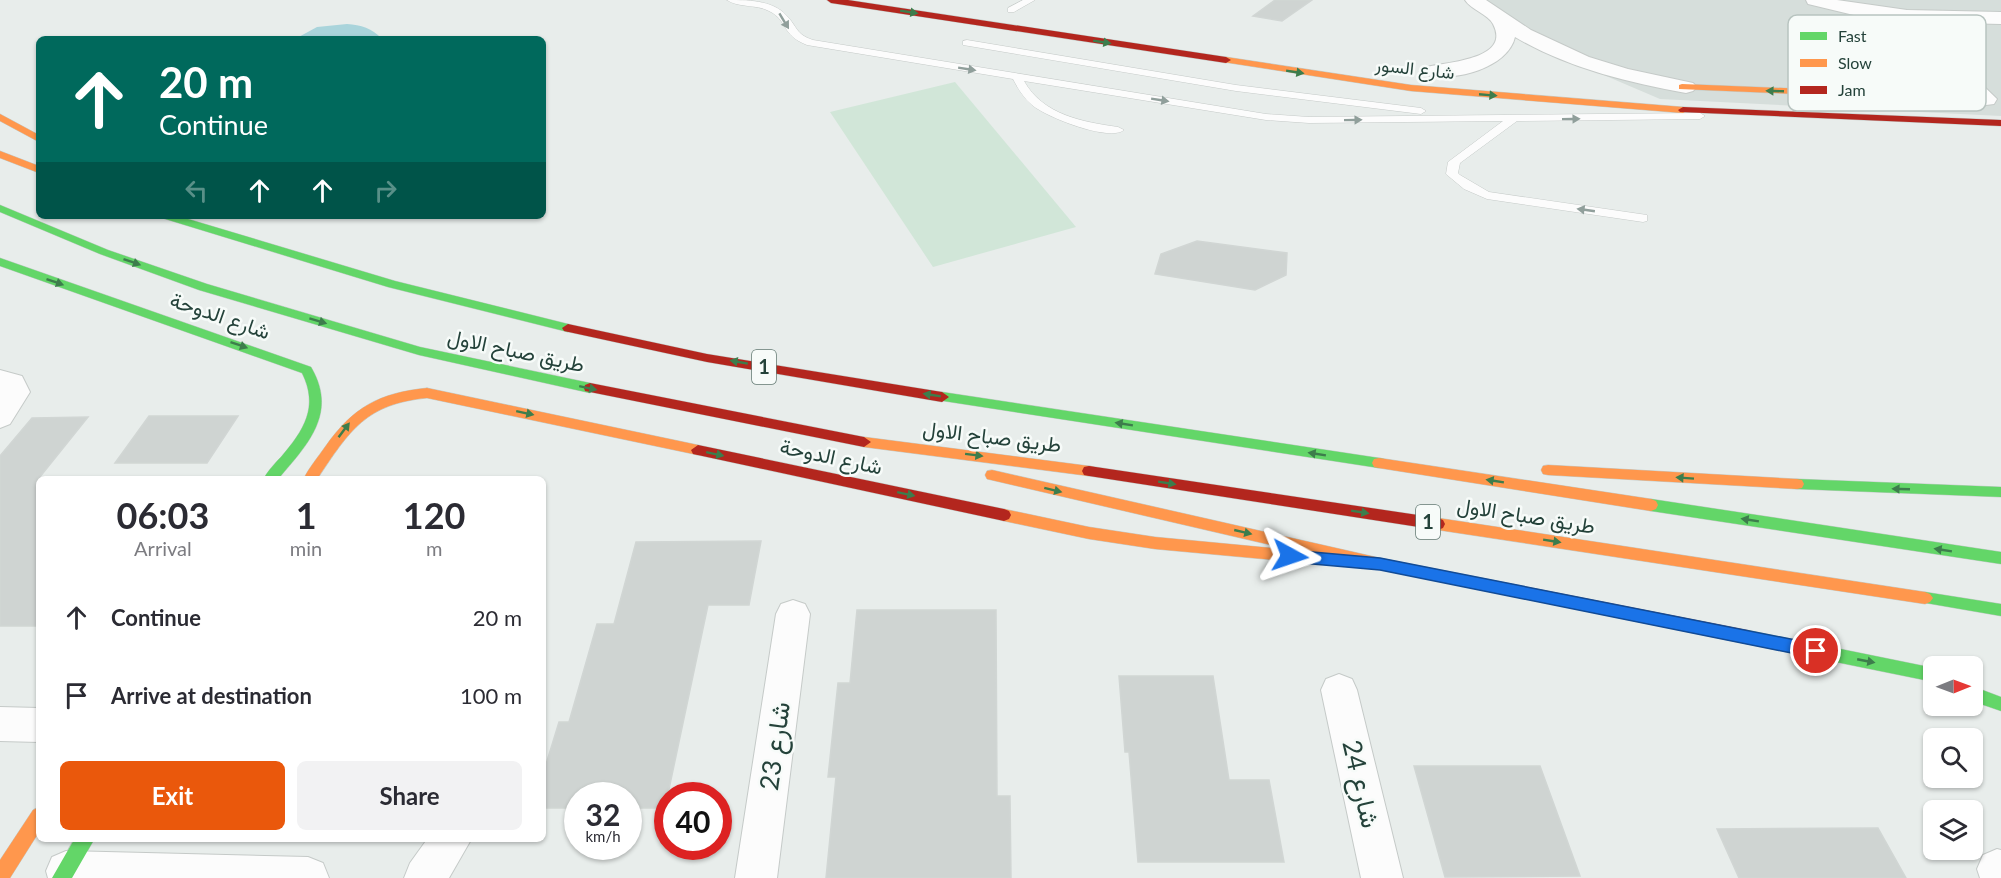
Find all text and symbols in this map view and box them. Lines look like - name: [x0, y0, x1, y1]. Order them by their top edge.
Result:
- one-way arrow: [900, 8, 919, 17]
- one-way arrow: [778, 13, 789, 29]
- legend: [1788, 15, 1986, 111]
- text: Fast: [1838, 26, 1867, 45]
- one-way arrow: [1093, 38, 1112, 47]
- street label: شارع السور: [1373, 53, 1456, 85]
- text: Slow: [1838, 53, 1872, 72]
- text: 20 m: [159, 57, 253, 107]
- icon: ahead: [60, 60, 138, 138]
- one-way arrow: [958, 65, 977, 74]
- one-way arrow: [1286, 67, 1305, 76]
- text: Jam: [1838, 80, 1866, 99]
- one-way arrow: [1765, 86, 1784, 95]
- one-way arrow: [1479, 90, 1498, 100]
- one-way arrow: [1150, 96, 1169, 105]
- text: Continue: [159, 108, 268, 141]
- one-way arrow: [1562, 114, 1581, 124]
- one-way arrow: [1344, 115, 1363, 125]
- icon: left: [180, 174, 213, 207]
- icon: ahead: [243, 174, 276, 207]
- icon: ahead: [306, 174, 339, 207]
- icon: right: [369, 174, 402, 207]
- one-way arrow: [1576, 205, 1595, 214]
- one-way arrow: [123, 257, 141, 267]
- one-way arrow: [46, 277, 64, 287]
- street label: شارع الدوحة: [166, 286, 274, 346]
- one-way arrow: [309, 317, 327, 326]
- street label: طريق صباح الاول: [445, 323, 587, 379]
- one-way arrow: [231, 341, 249, 350]
- road number: 1: [752, 350, 776, 384]
- one-way arrow: [730, 358, 749, 367]
- one-way arrow: [579, 384, 598, 393]
- one-way arrow: [922, 390, 941, 399]
- one-way arrow: [515, 409, 534, 418]
- street label: طريق صباح الاول: [921, 415, 1063, 459]
- one-way arrow: [1115, 420, 1134, 429]
- one-way arrow: [338, 423, 350, 439]
- street label: شارع الدوحة: [777, 432, 885, 482]
- one-way arrow: [1307, 449, 1326, 458]
- one-way arrow: [706, 450, 725, 459]
- one-way arrow: [964, 451, 983, 460]
- one-way arrow: [1675, 474, 1694, 483]
- one-way arrow: [1486, 477, 1505, 486]
- one-way arrow: [1158, 478, 1177, 487]
- one-way arrow: [1891, 484, 1910, 493]
- one-way arrow: [1043, 486, 1062, 496]
- one-way arrow: [897, 490, 916, 499]
- street label: طريق صباح الاول: [1455, 491, 1597, 541]
- text: 06:03: [117, 493, 209, 537]
- text: 1: [296, 493, 317, 537]
- text: 120: [403, 493, 465, 537]
- road number: 1: [1416, 505, 1440, 539]
- one-way arrow: [1350, 508, 1369, 517]
- one-way arrow: [1741, 516, 1760, 525]
- position arrow: [1258, 524, 1322, 588]
- one-way arrow: [1234, 528, 1252, 538]
- text: Arrival: [134, 536, 192, 560]
- text: min: [290, 536, 322, 560]
- text: m: [426, 536, 442, 560]
- one-way arrow: [1543, 537, 1562, 546]
- one-way arrow: [1934, 545, 1953, 554]
- icon: ahead: [60, 601, 93, 634]
- text: Continue: [111, 604, 201, 631]
- text: 20 m: [473, 604, 522, 631]
- pin: [1790, 625, 1841, 676]
- icon: arrive: [1799, 634, 1832, 667]
- north arrow: [1923, 656, 1983, 716]
- map controls: [1923, 656, 1983, 860]
- one-way arrow: [1857, 657, 1876, 666]
- icon: arrive: [60, 679, 93, 712]
- text: Arrive at destination: [111, 682, 312, 709]
- text: 100 m: [460, 682, 522, 709]
- street label: شارع 23: [752, 700, 799, 793]
- button: search: [1923, 728, 1983, 788]
- street label: شارع 24: [1333, 737, 1388, 831]
- button: Exit: [60, 761, 285, 830]
- button: Share: [297, 761, 522, 830]
- speed limit sign: 40: [654, 782, 732, 860]
- text: 32: [586, 796, 620, 832]
- button: layers: [1923, 800, 1983, 860]
- text: km/h: [585, 827, 621, 845]

